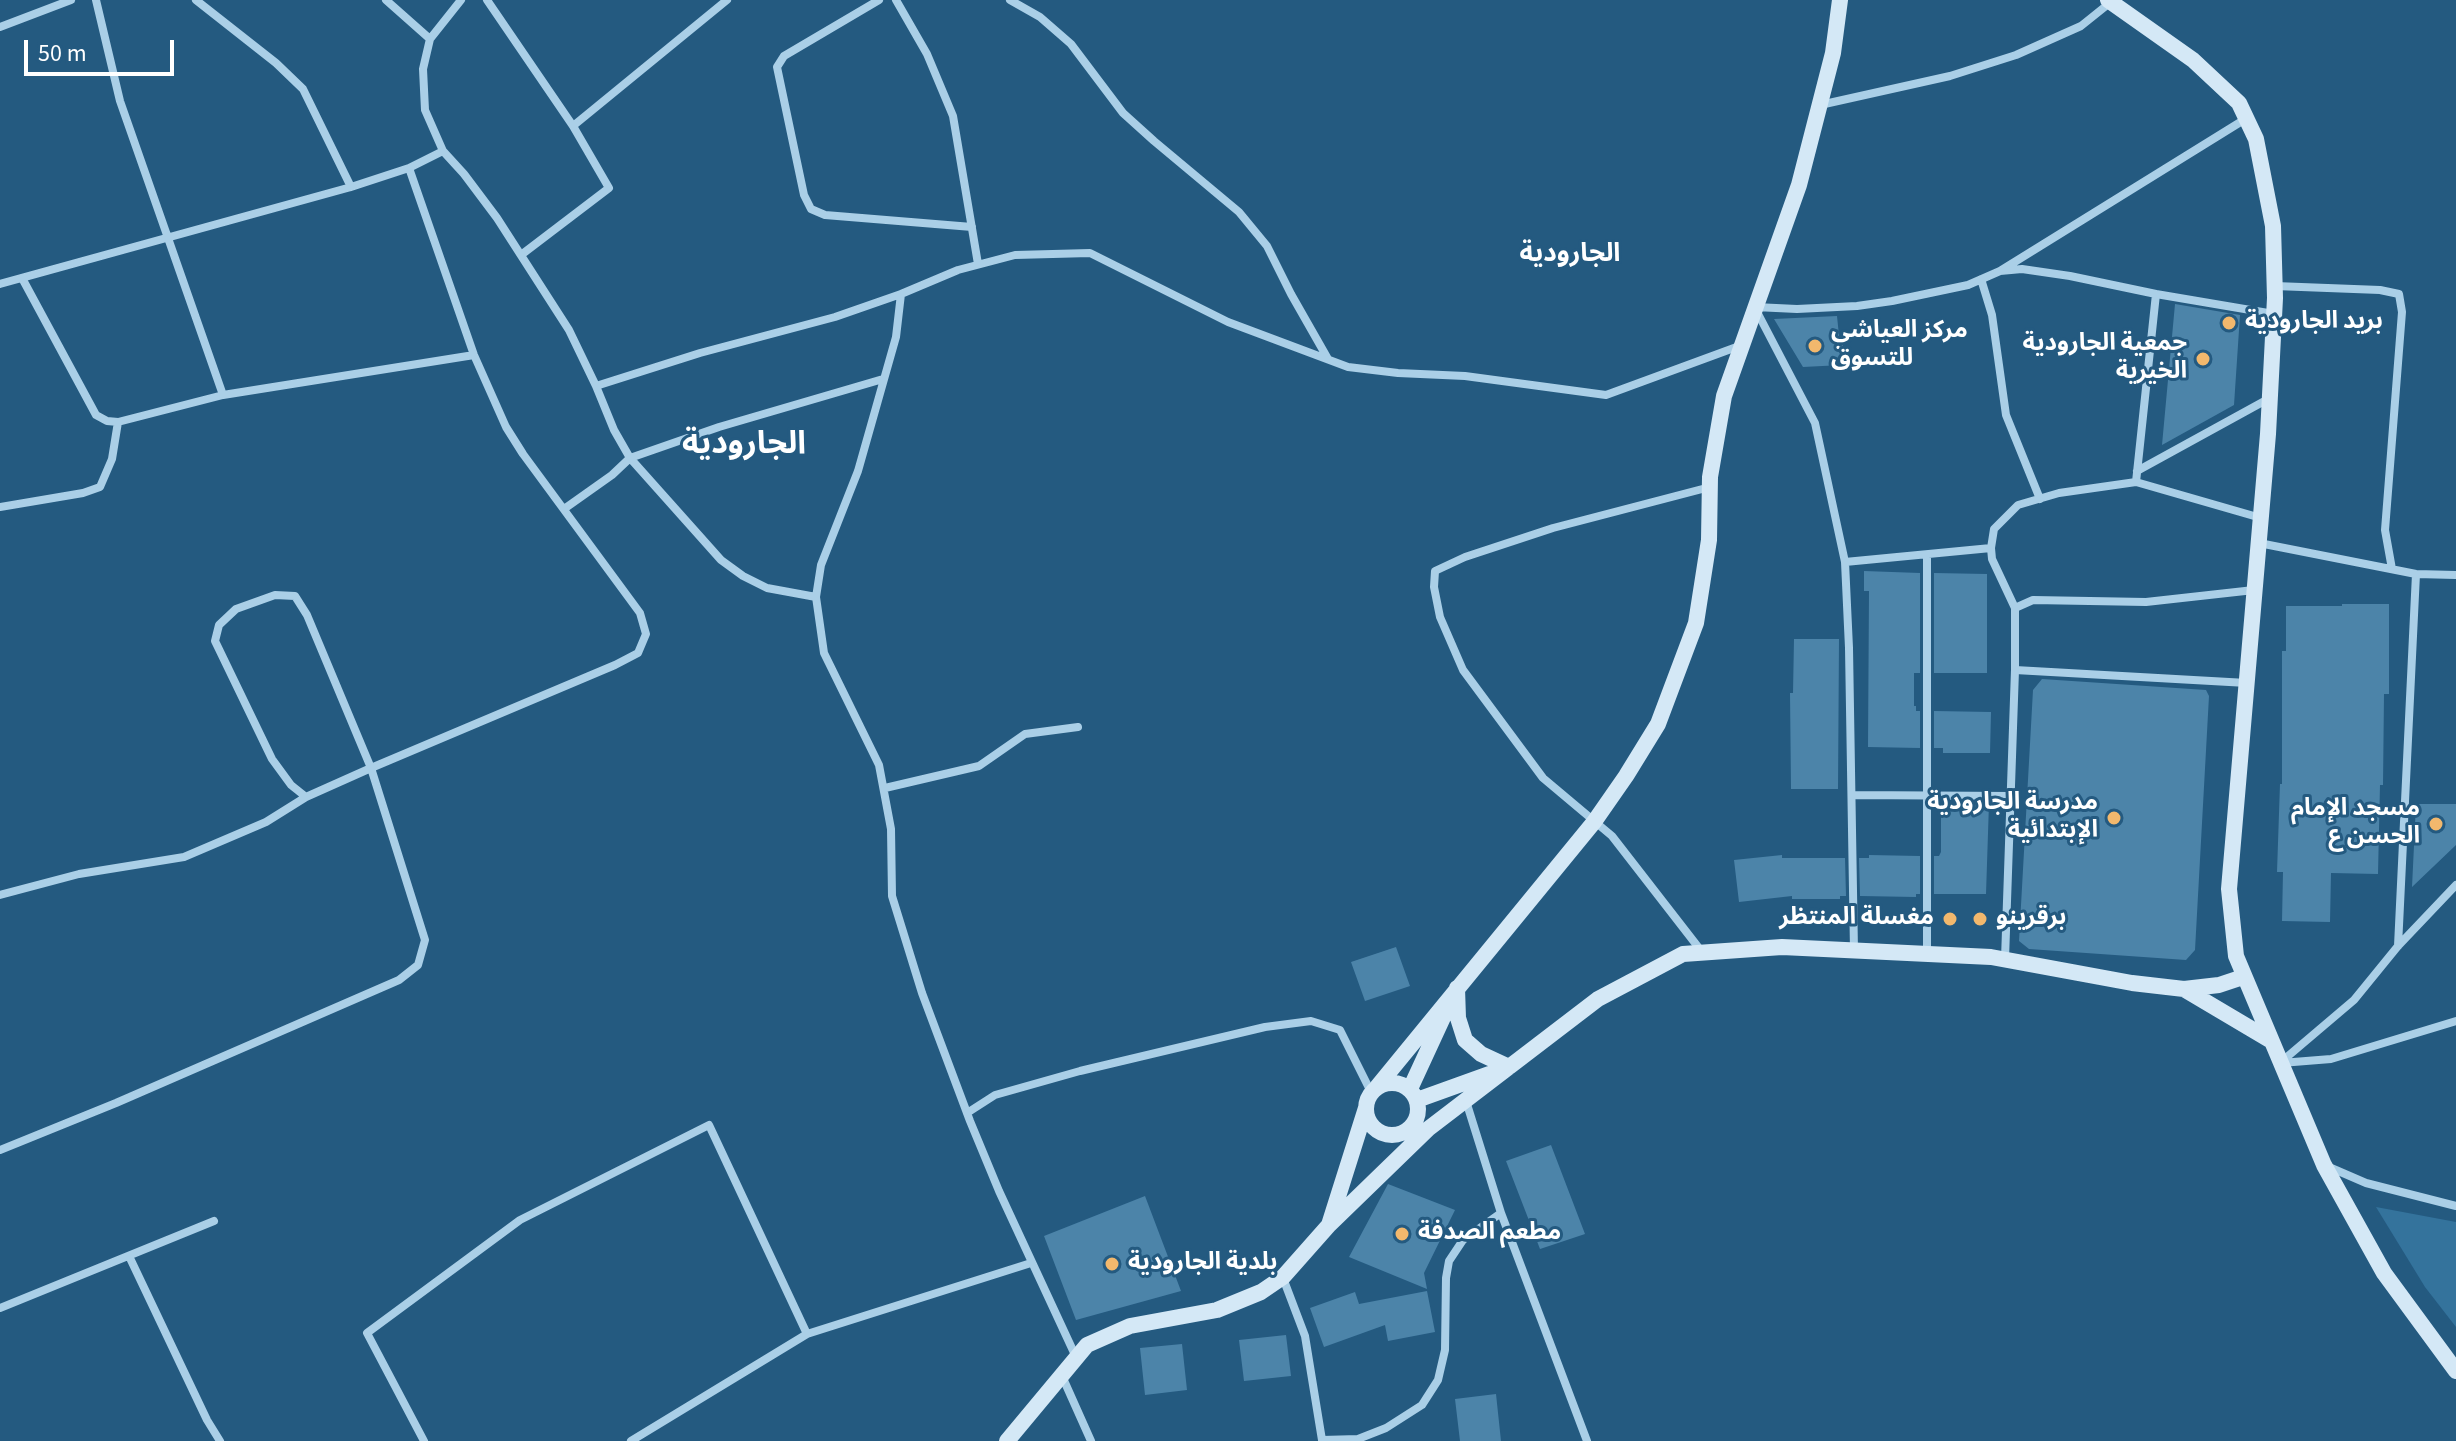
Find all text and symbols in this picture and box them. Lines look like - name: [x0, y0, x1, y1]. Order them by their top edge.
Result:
- scale bar: [28, 24, 178, 74]
- text: 50 m: [38, 36, 87, 71]
- district label: الجارودية: [1520, 239, 1620, 271]
- place label: بريد الجارودية: [2245, 309, 2383, 337]
- marker: بريد الجارودية: [2220, 314, 2238, 332]
- place label: مركز العياشي للتسوق: [1831, 318, 1968, 374]
- place label: جمعية الجارودية الخيرية: [2023, 331, 2187, 387]
- marker: مركز العياشي للتسوق: [1806, 337, 1824, 355]
- marker: جمعية الجارودية الخيرية: [2194, 350, 2212, 368]
- district label: الجارودية: [682, 427, 806, 465]
- place label: مدرسة الجارودية الإبتدائية: [1927, 790, 2098, 846]
- place label: مسجد الإمام الحسن ع: [2291, 796, 2420, 852]
- marker: مدرسة الجارودية الإبتدائية: [2105, 809, 2123, 827]
- marker: مسجد الإمام الحسن ع: [2427, 815, 2445, 833]
- place label: مغسلة المنتظر: [1779, 905, 1934, 933]
- place label: برقرينو: [1996, 905, 2066, 933]
- marker: مغسلة المنتظر: [1941, 910, 1959, 928]
- marker: برقرينو: [1971, 910, 1989, 928]
- place label: مطعم الصدفة: [1418, 1220, 1561, 1248]
- marker: مطعم الصدفة: [1393, 1225, 1411, 1243]
- place label: بلدية الجارودية: [1128, 1250, 1277, 1278]
- marker: بلدية الجارودية: [1103, 1255, 1121, 1273]

